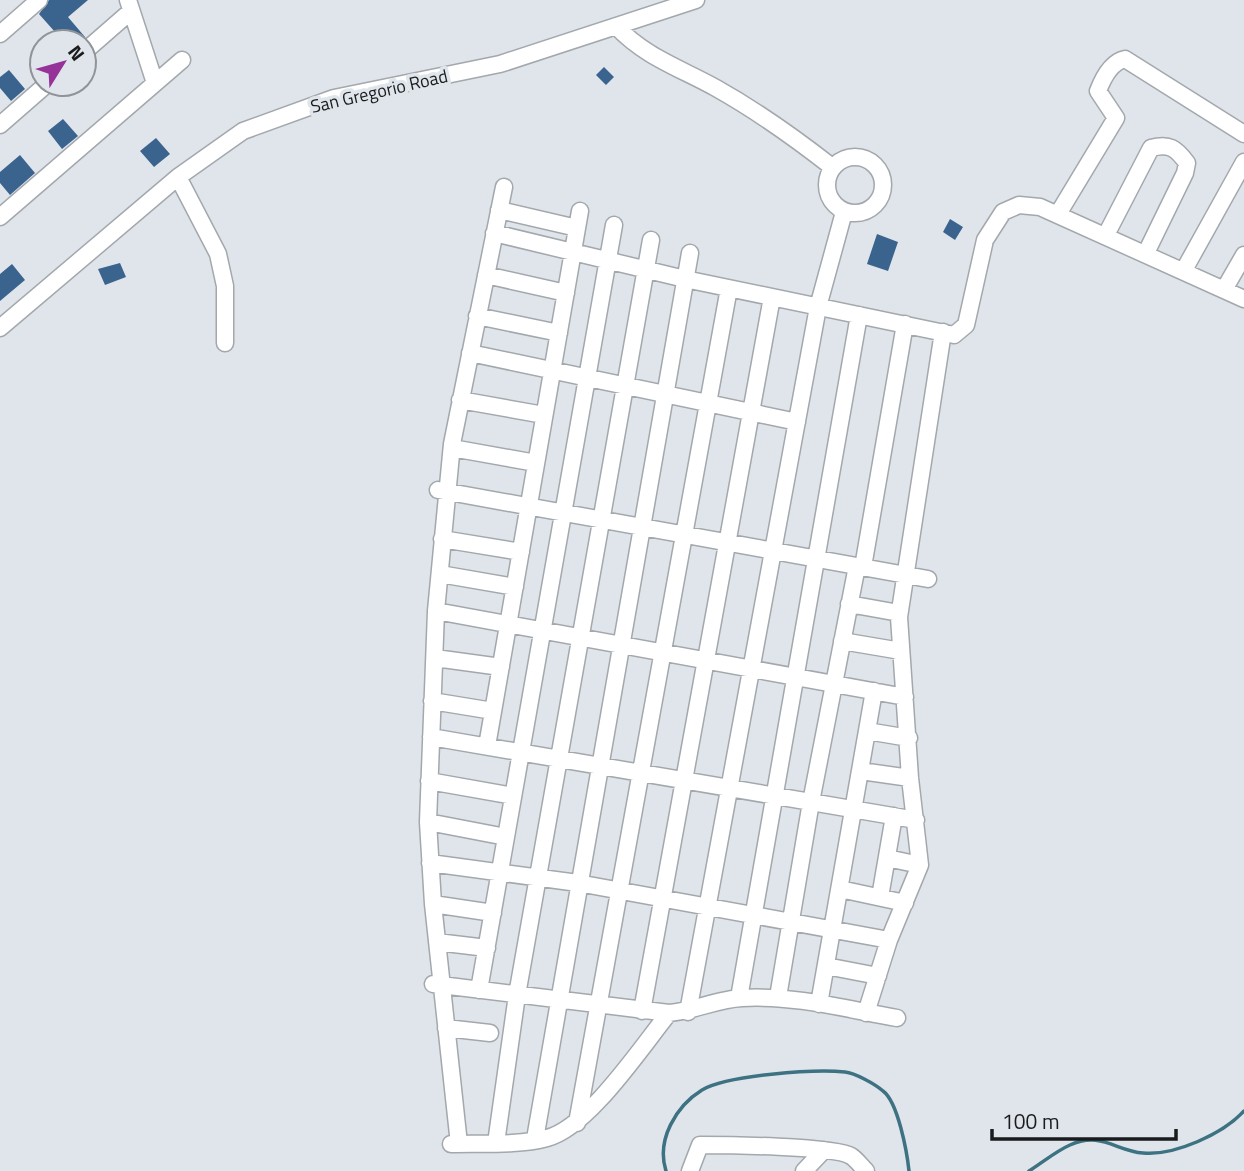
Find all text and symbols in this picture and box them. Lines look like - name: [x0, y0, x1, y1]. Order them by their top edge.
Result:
- north arrow: [28, 28, 98, 98]
- text: N: [61, 38, 93, 66]
- street label: San Gregorio Road: [308, 62, 450, 120]
- scale bar: [992, 1098, 1176, 1142]
- text: 100 m: [1002, 1105, 1059, 1137]

